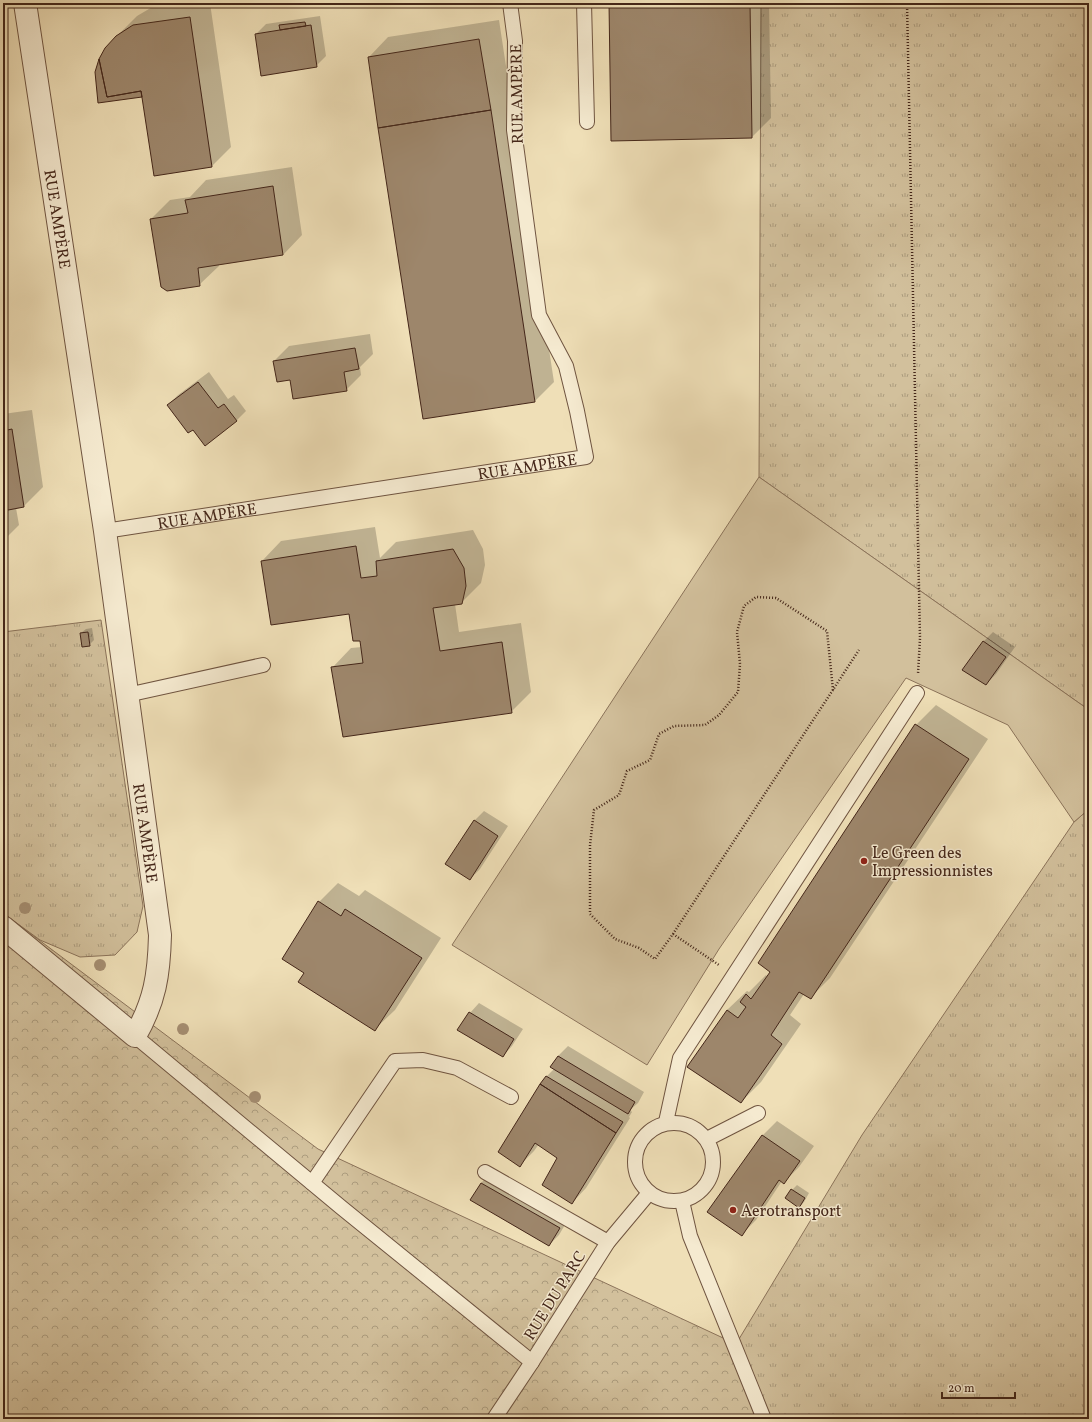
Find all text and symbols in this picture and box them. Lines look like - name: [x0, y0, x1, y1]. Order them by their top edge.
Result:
- street label: RUE AMPÈRE: [506, 44, 530, 144]
- street label: RUE AMPÈRE: [37, 168, 75, 271]
- street label: RUE AMPÈRE: [476, 450, 579, 487]
- street label: RUE AMPÈRE: [156, 499, 258, 536]
- street label: RUE AMPÈRE: [126, 782, 162, 884]
- place label: Le Green des Impressionnistes: [872, 843, 993, 883]
- marker: Le Green des Impressionnistes: [859, 856, 869, 866]
- place label: Aerotransport: [741, 1201, 842, 1223]
- marker: Aerotransport: [728, 1205, 738, 1215]
- street label: RUE DU PARC: [519, 1247, 592, 1345]
- scale bar: [942, 1374, 1015, 1400]
- text: 20 m: [948, 1381, 975, 1397]

